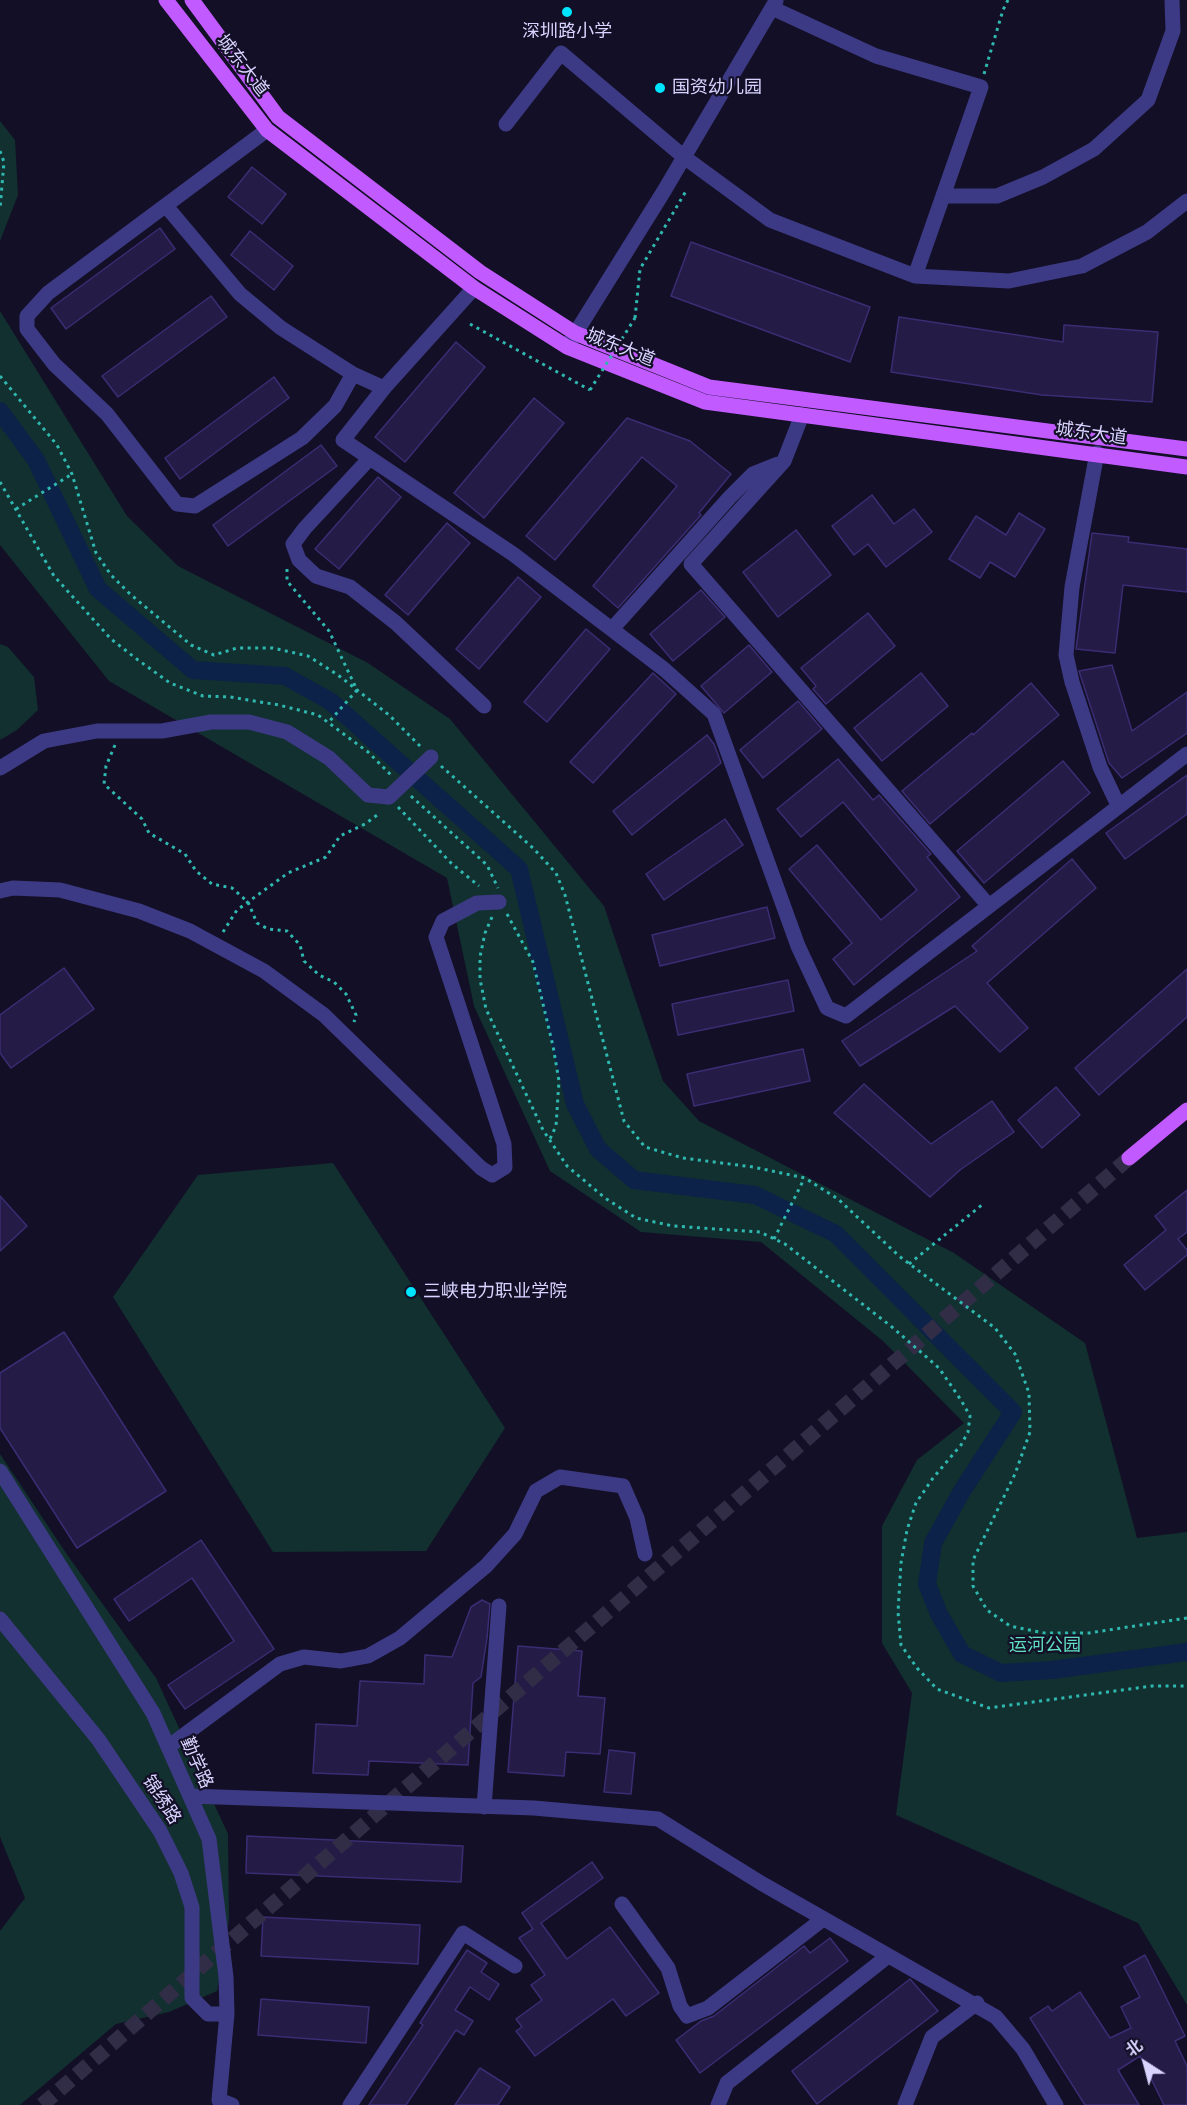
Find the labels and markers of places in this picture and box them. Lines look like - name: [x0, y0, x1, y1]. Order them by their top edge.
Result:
- marker: 深圳路小学: [560, 5, 574, 19]
- place label: 深圳路小学: [522, 21, 612, 43]
- place label: 国资幼儿园: [672, 77, 762, 99]
- marker: 国资幼儿园: [653, 81, 667, 95]
- place label: 三峡电力职业学院: [423, 1281, 567, 1303]
- marker: 三峡电力职业学院: [404, 1285, 418, 1299]

